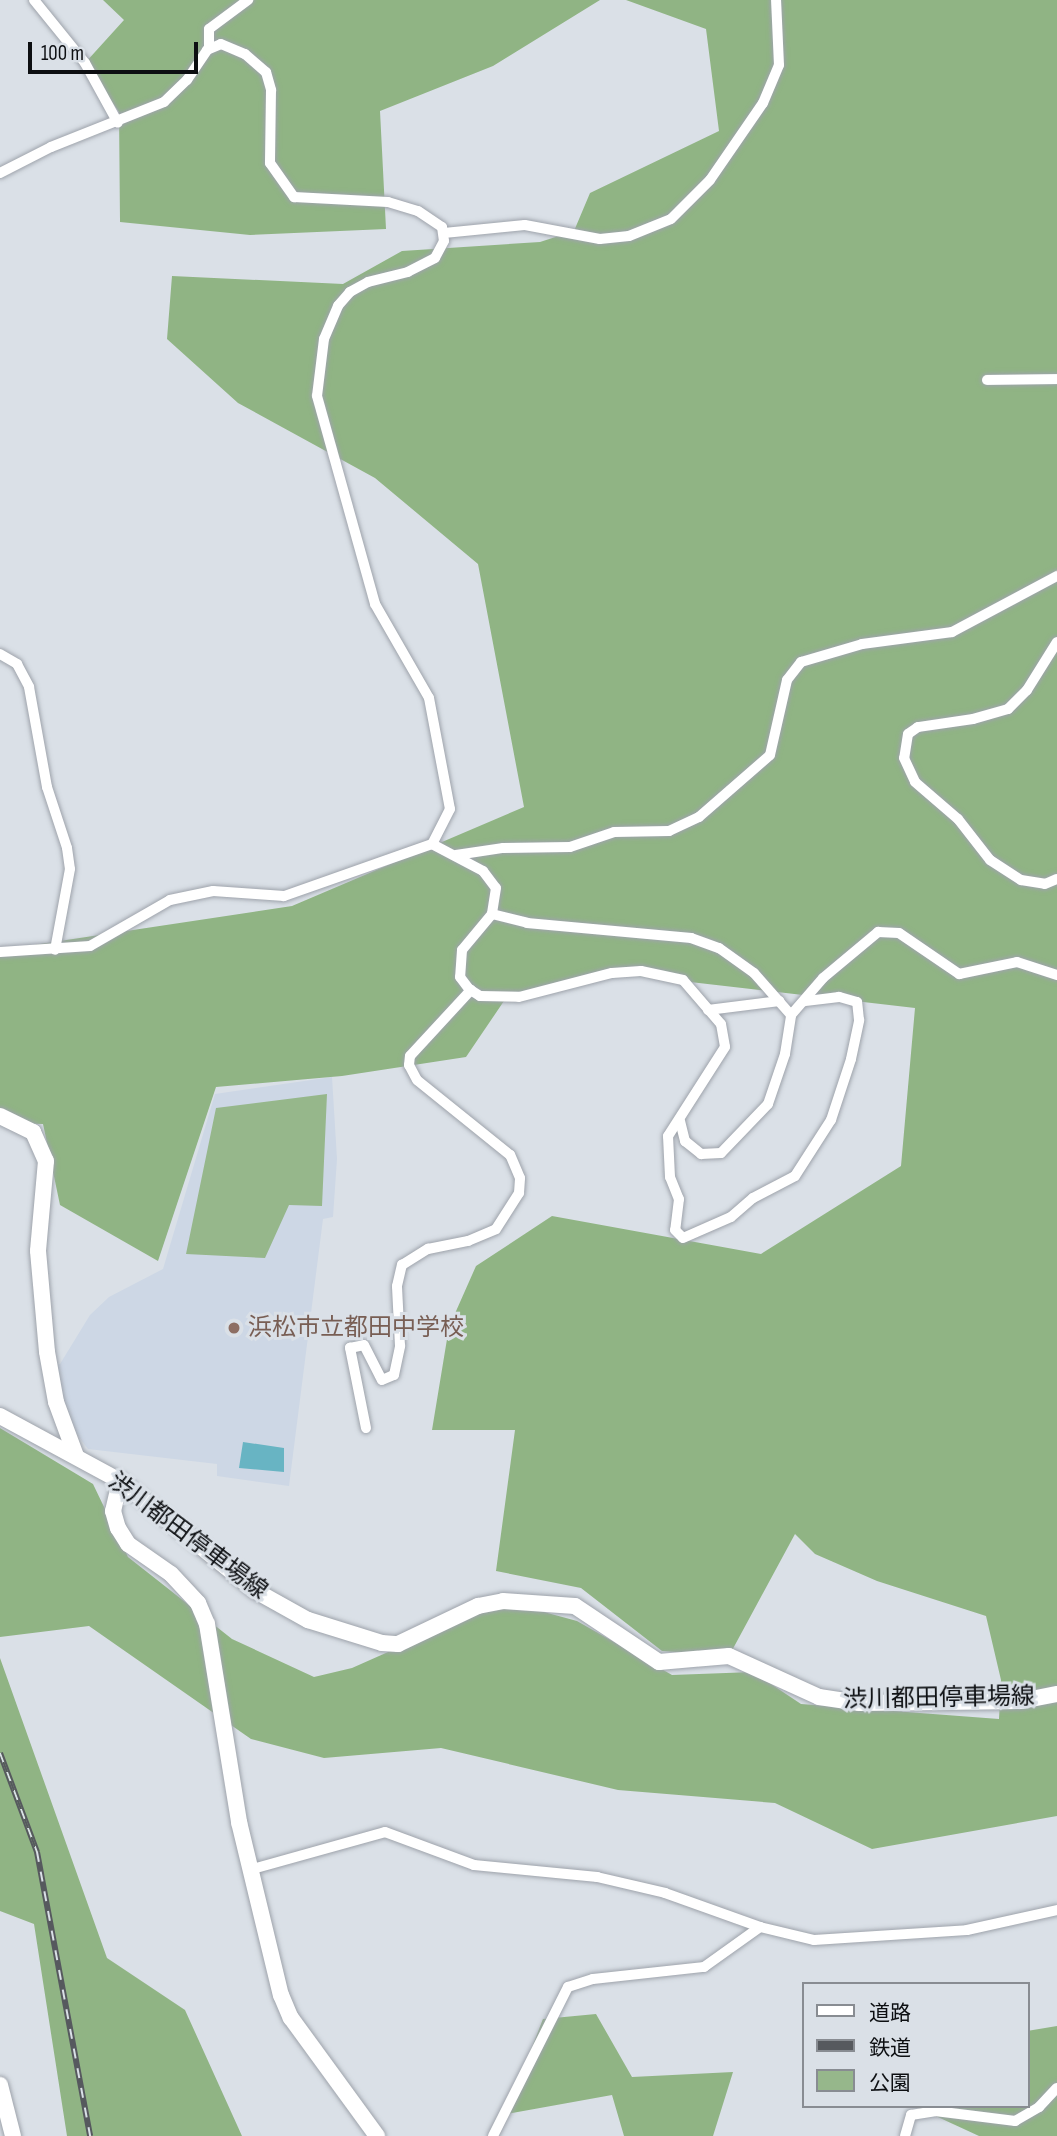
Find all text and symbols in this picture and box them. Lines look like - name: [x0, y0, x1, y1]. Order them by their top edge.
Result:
- scale bar: [32, 28, 201, 72]
- text: 100 m: [41, 41, 84, 66]
- place label: 浜松市立都田中学校: [248, 1314, 464, 1342]
- marker: 浜松市立都田中学校: [226, 1320, 242, 1336]
- street label: 渋川都田停車場線: [103, 1467, 273, 1605]
- street label: 渋川都田停車場線: [843, 1682, 1035, 1714]
- legend: [802, 1982, 1029, 2108]
- text: 道路: [869, 2001, 911, 2026]
- text: 鉄道: [869, 2036, 911, 2061]
- text: 公園: [869, 2071, 911, 2096]

